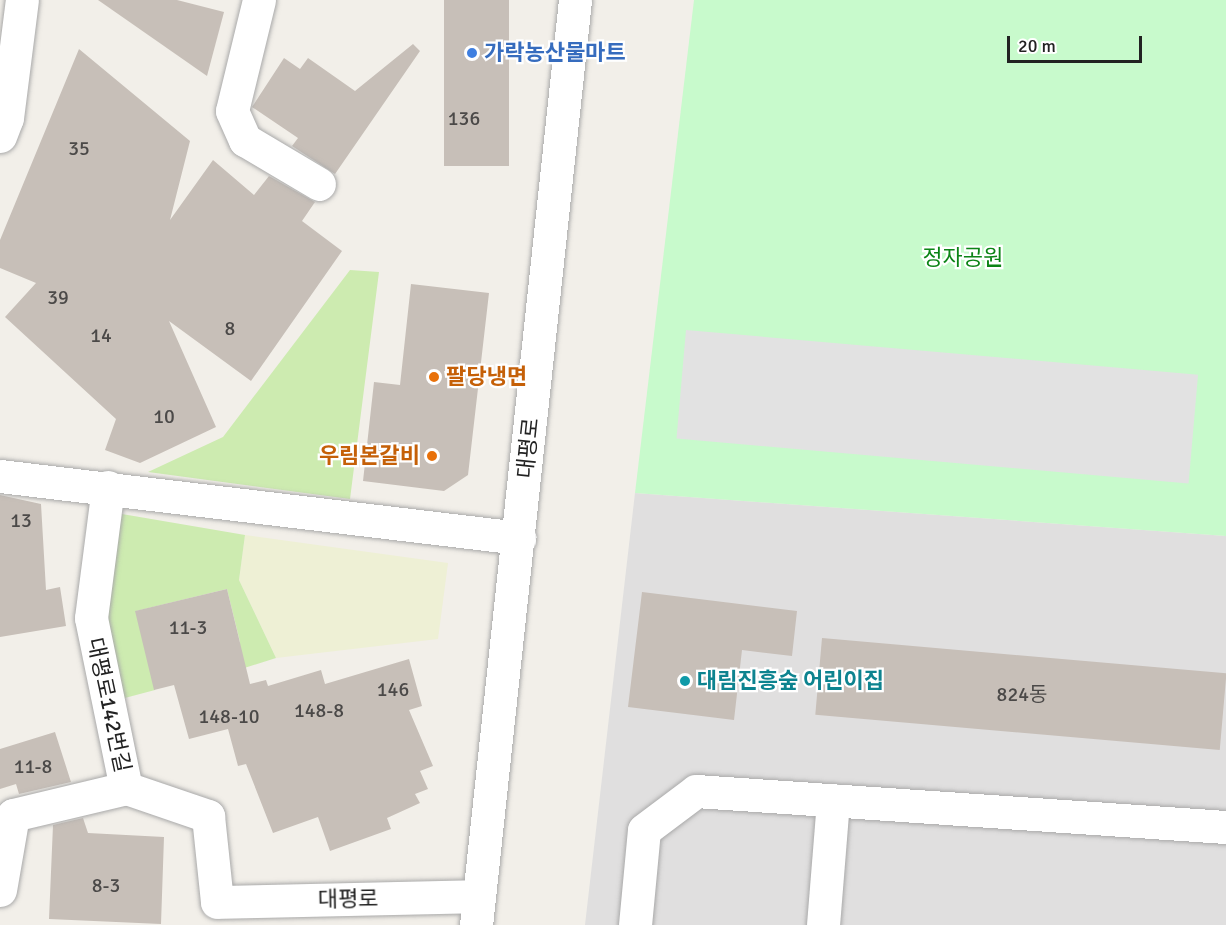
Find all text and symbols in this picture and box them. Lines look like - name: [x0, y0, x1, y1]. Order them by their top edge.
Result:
- scale bar: [1010, 24, 1145, 62]
- text: 20 m: [1018, 35, 1056, 57]
- place label: 가락농산물마트: [484, 40, 626, 66]
- marker: 가락농산물마트: [465, 46, 479, 60]
- house number: 136: [448, 106, 480, 130]
- house number: 35: [68, 136, 90, 160]
- park label: 정자공원: [923, 245, 1003, 271]
- house number: 39: [47, 285, 69, 309]
- house number: 8: [225, 316, 235, 340]
- house number: 14: [90, 323, 112, 347]
- place label: 팔당냉면: [446, 364, 527, 390]
- marker: 팔당냉면: [427, 370, 441, 384]
- house number: 10: [153, 404, 175, 428]
- street label: 대평로: [512, 416, 544, 480]
- place label: 우림본갈비: [319, 443, 420, 469]
- marker: 우림본갈비: [425, 449, 439, 463]
- house number: 13: [10, 508, 32, 532]
- house number: 11-3: [169, 615, 207, 639]
- street label: 대평로142번길: [82, 635, 136, 775]
- place label: 대림진흥숲 어린이집: [697, 668, 884, 694]
- marker: 대림진흥숲 어린이집: [678, 674, 692, 688]
- house number: 146: [377, 677, 409, 701]
- house number: 824동: [997, 682, 1047, 706]
- house number: 148-8: [294, 698, 344, 722]
- house number: 148-10: [199, 704, 259, 728]
- house number: 11-8: [14, 754, 52, 778]
- house number: 8-3: [92, 873, 120, 897]
- street label: 대평로: [317, 885, 379, 913]

